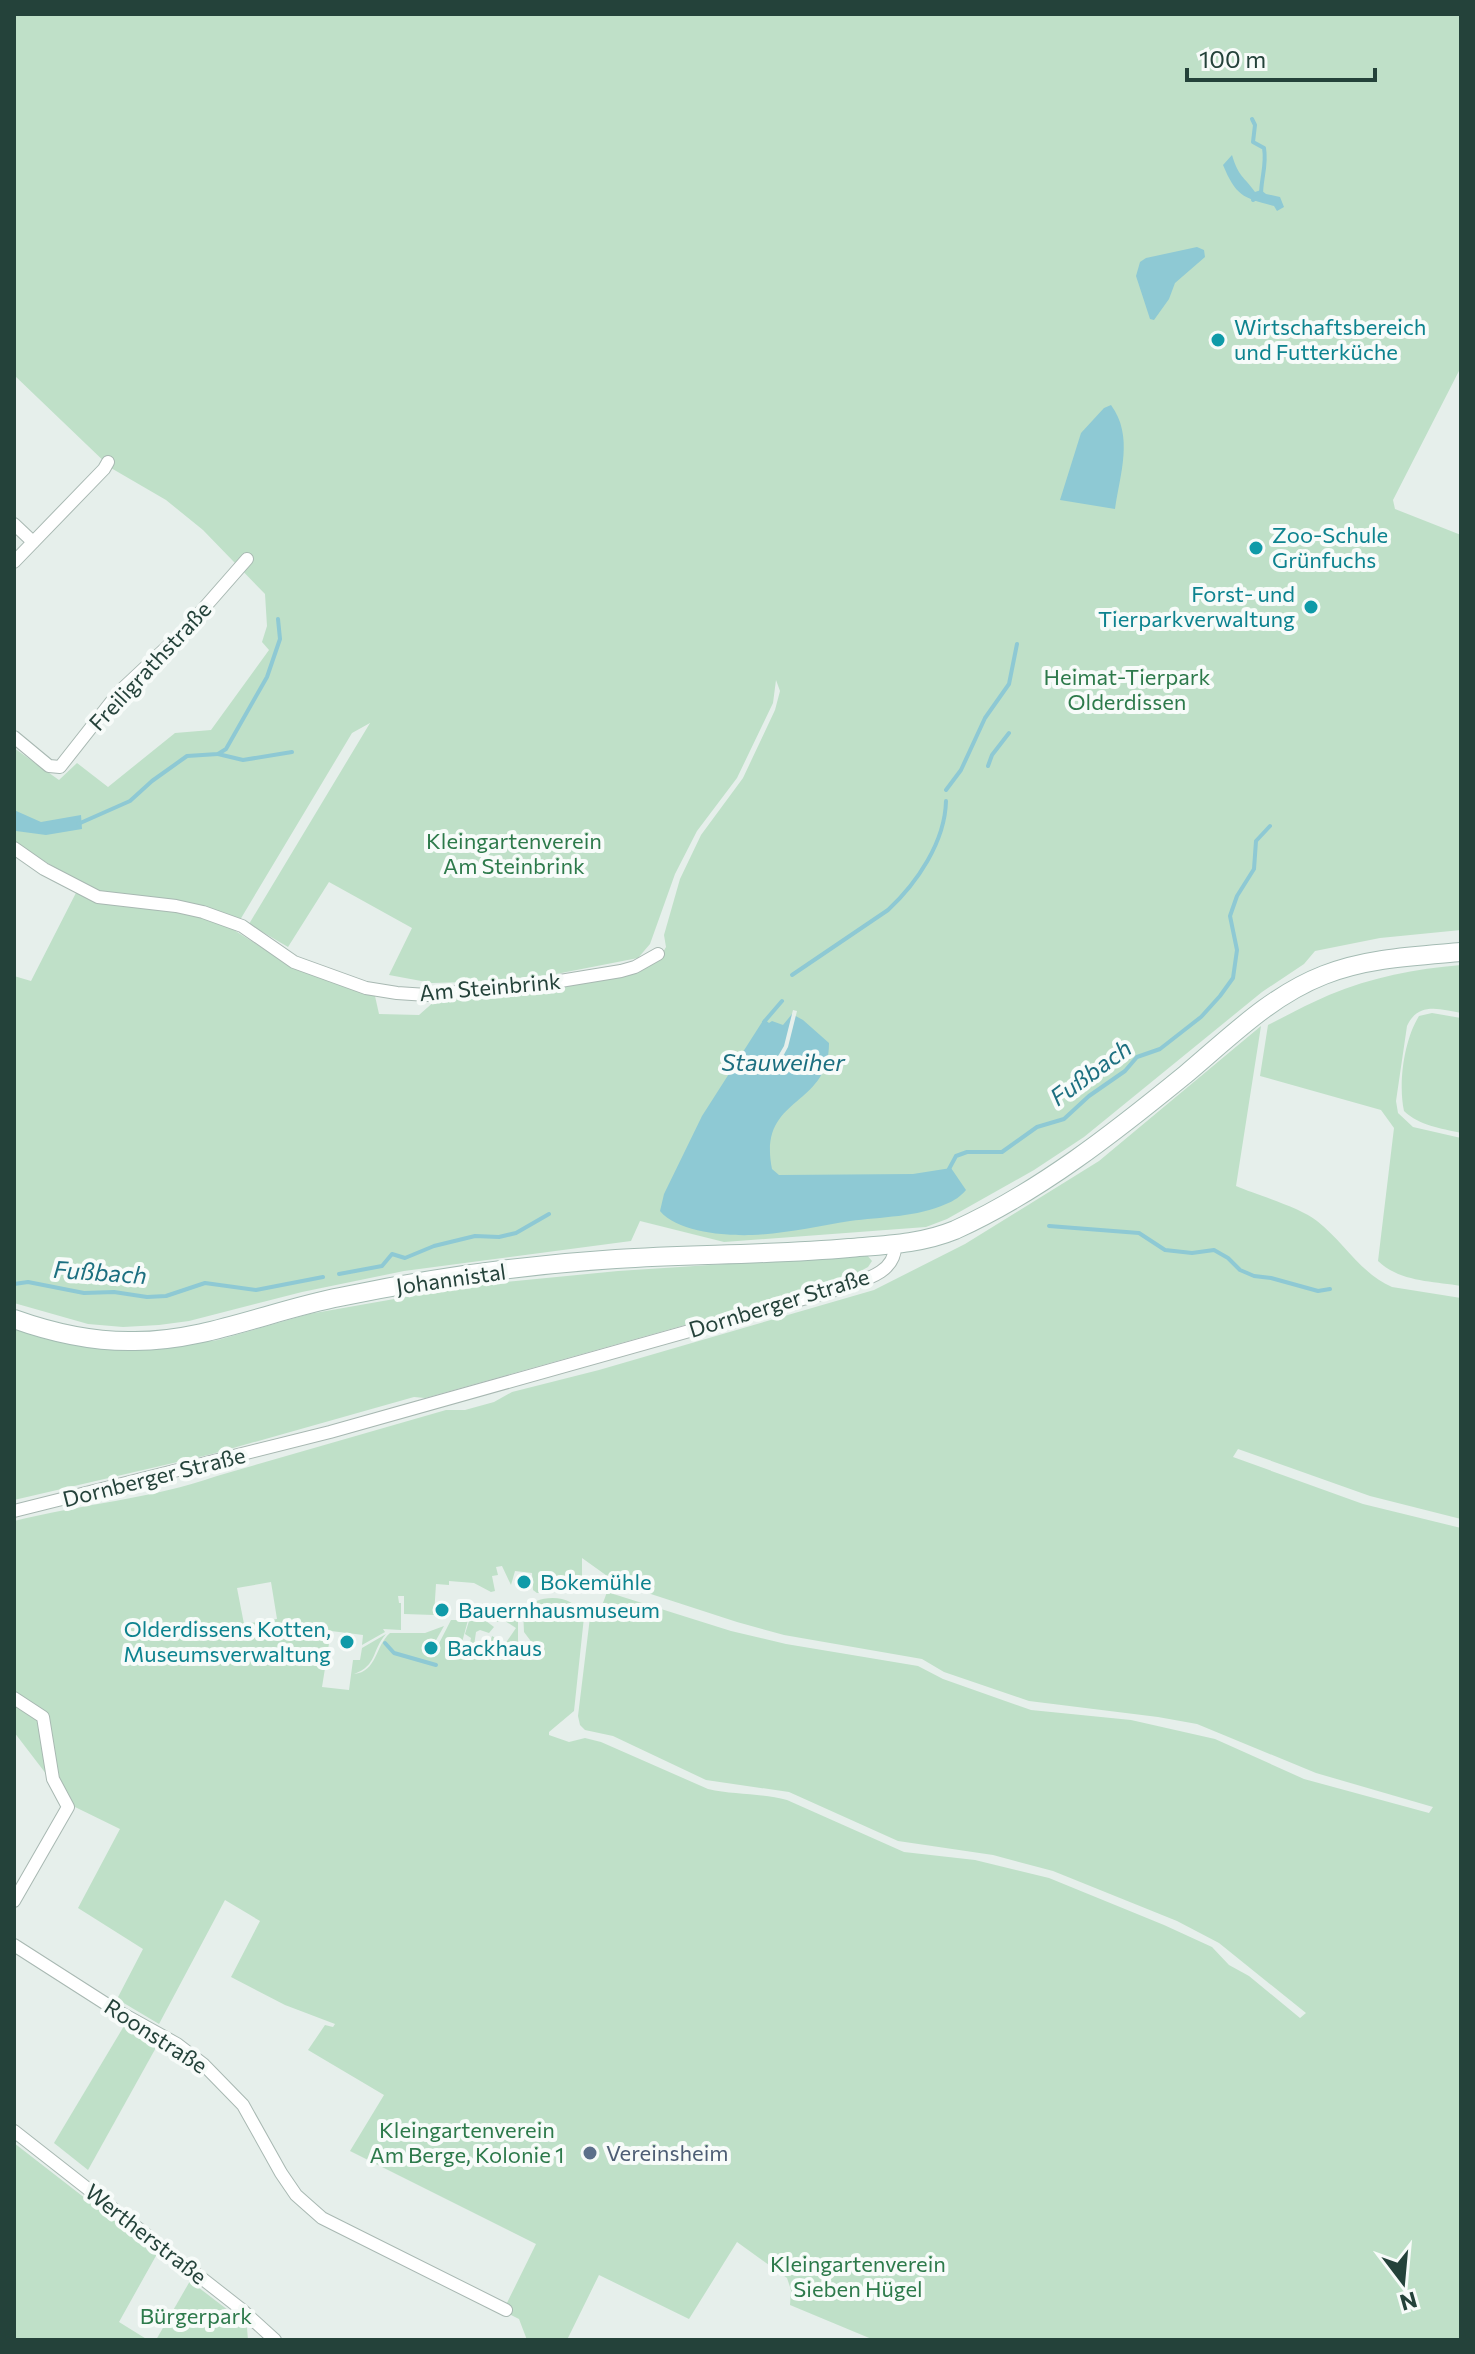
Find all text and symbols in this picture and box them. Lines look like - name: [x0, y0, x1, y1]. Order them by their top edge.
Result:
- scale bar: [1187, 32, 1375, 82]
- text: 100 m: [1199, 44, 1266, 73]
- place label: Wirtschaftsbereich und Futterküche: [1234, 313, 1426, 365]
- marker: Wirtschaftsbereich und Futterküche: [1209, 331, 1227, 349]
- place label: Zoo-Schule Grünfuchs: [1272, 521, 1388, 573]
- marker: Zoo-Schule Grünfuchs: [1247, 539, 1265, 557]
- place label: Forst- und Tierparkverwaltung: [1098, 580, 1295, 632]
- street label: Freiligrathstraße: [83, 595, 216, 736]
- marker: Forst- und Tierparkverwaltung: [1302, 598, 1320, 616]
- park label: Heimat-Tierpark Olderdissen: [1044, 663, 1211, 715]
- park label: Kleingartenverein Am Steinbrink: [426, 827, 602, 879]
- street label: Am Steinbrink: [418, 967, 562, 1006]
- water label: Fußbach: [1044, 1033, 1137, 1111]
- water label: Stauweiher: [721, 1047, 846, 1076]
- water label: Fußbach: [52, 1254, 148, 1289]
- street label: Johannistal: [394, 1257, 508, 1300]
- street label: Dornberger Straße: [685, 1262, 872, 1343]
- street label: Dornberger Straße: [60, 1441, 248, 1512]
- place label: Bokemühle: [540, 1568, 652, 1595]
- marker: Bokemühle: [515, 1573, 533, 1591]
- place label: Bauernhausmuseum: [458, 1596, 660, 1623]
- marker: Bauernhausmuseum: [433, 1601, 451, 1619]
- place label: Olderdissens Kotten, Museumsverwaltung: [123, 1615, 331, 1667]
- marker: Olderdissens Kotten, Museumsverwaltung: [338, 1633, 356, 1651]
- place label: Backhaus: [447, 1634, 542, 1661]
- marker: Backhaus: [422, 1639, 440, 1657]
- street label: Roonstraße: [100, 1992, 213, 2079]
- park label: Kleingartenverein Am Berge, Kolonie 1: [370, 2116, 564, 2168]
- place label: Vereinsheim: [606, 2139, 729, 2166]
- marker: Vereinsheim: [581, 2144, 599, 2162]
- street label: Wertherstraße: [80, 2178, 213, 2289]
- north arrow: [1363, 2242, 1443, 2322]
- park label: Kleingartenverein Sieben Hügel: [770, 2250, 946, 2302]
- text: N: [1397, 2286, 1420, 2317]
- park label: Bürgerpark: [140, 2302, 252, 2329]

